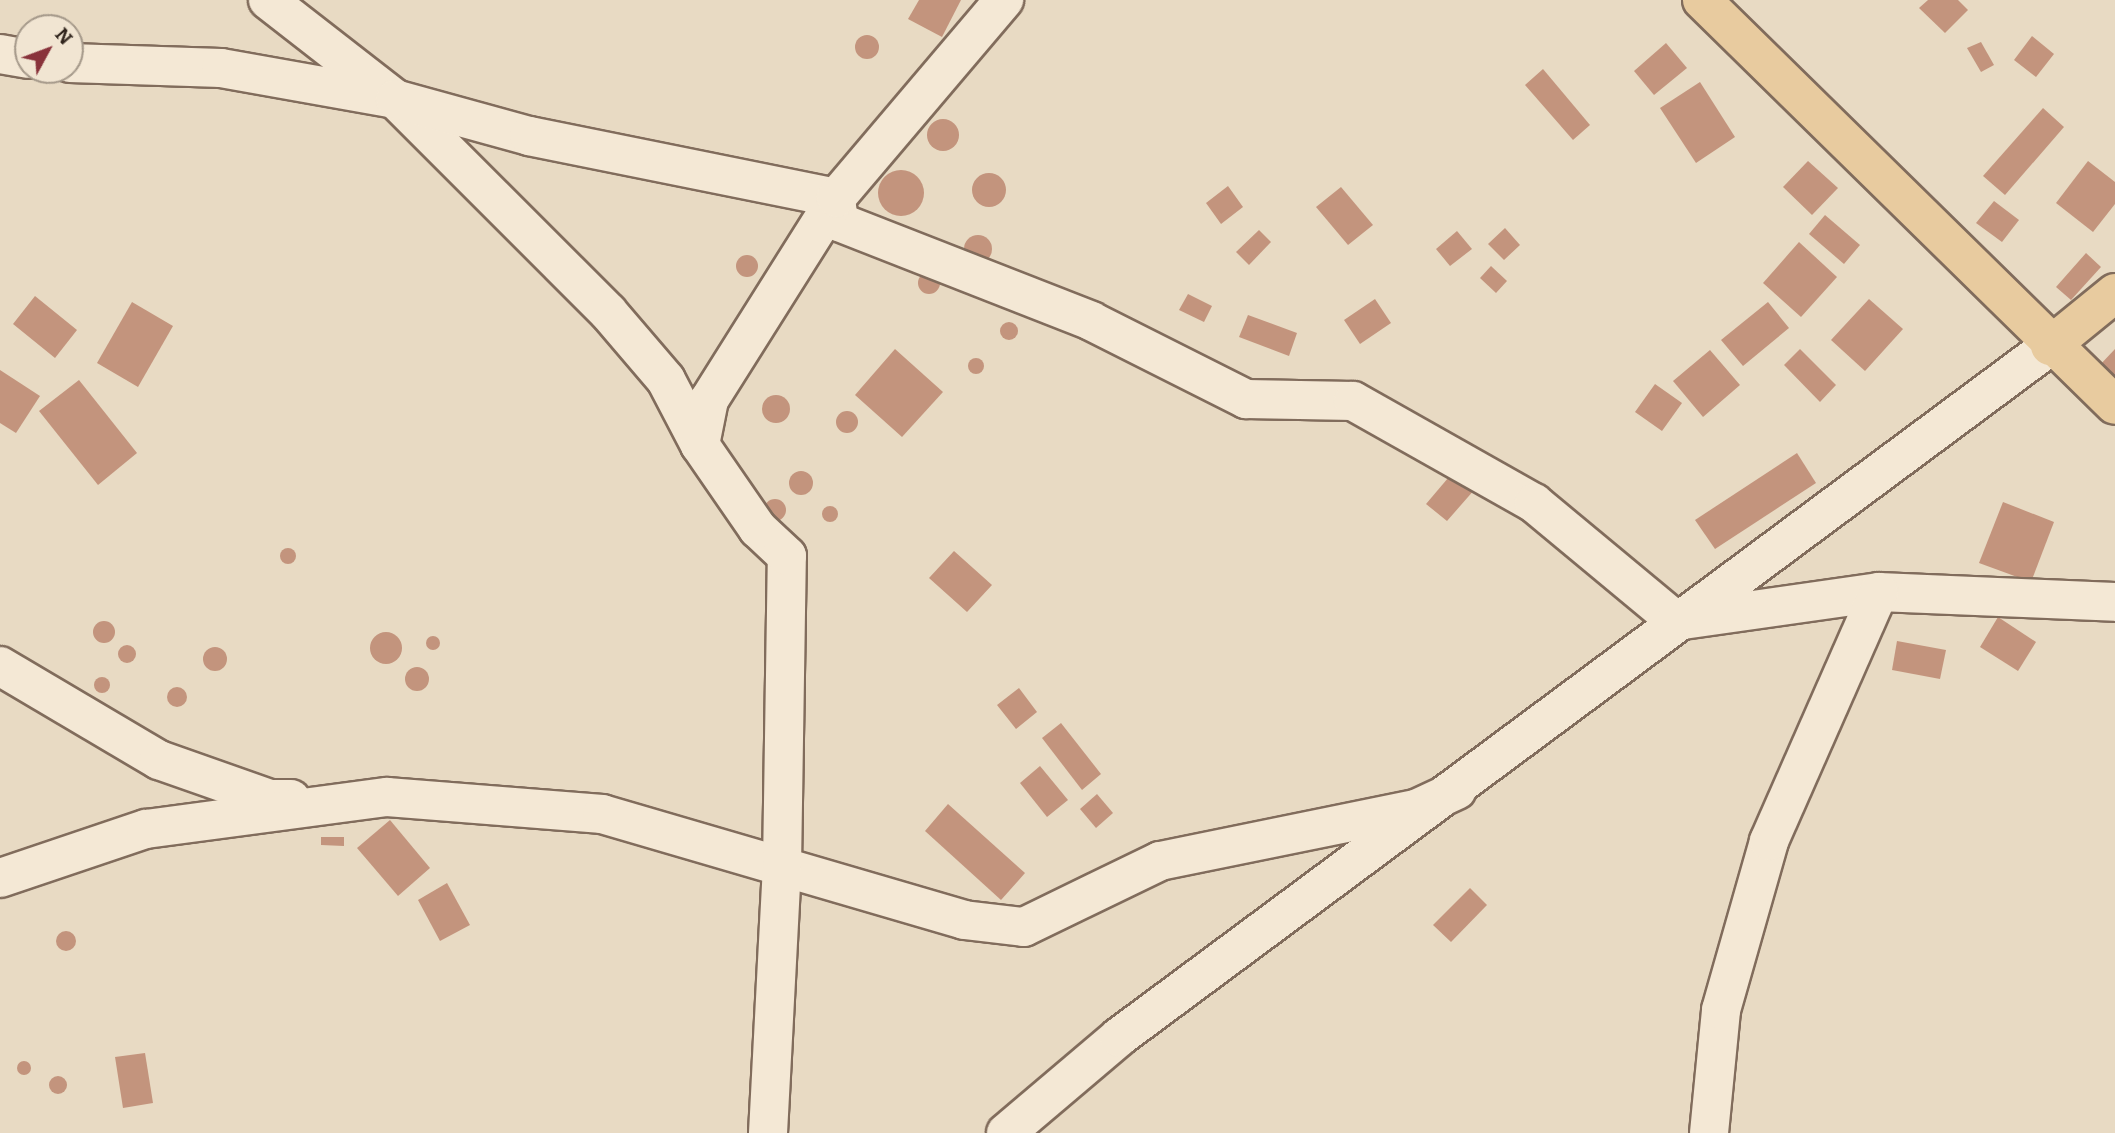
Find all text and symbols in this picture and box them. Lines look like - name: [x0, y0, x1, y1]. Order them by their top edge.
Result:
- north arrow: [14, 14, 84, 84]
- text: N: [50, 23, 77, 49]

